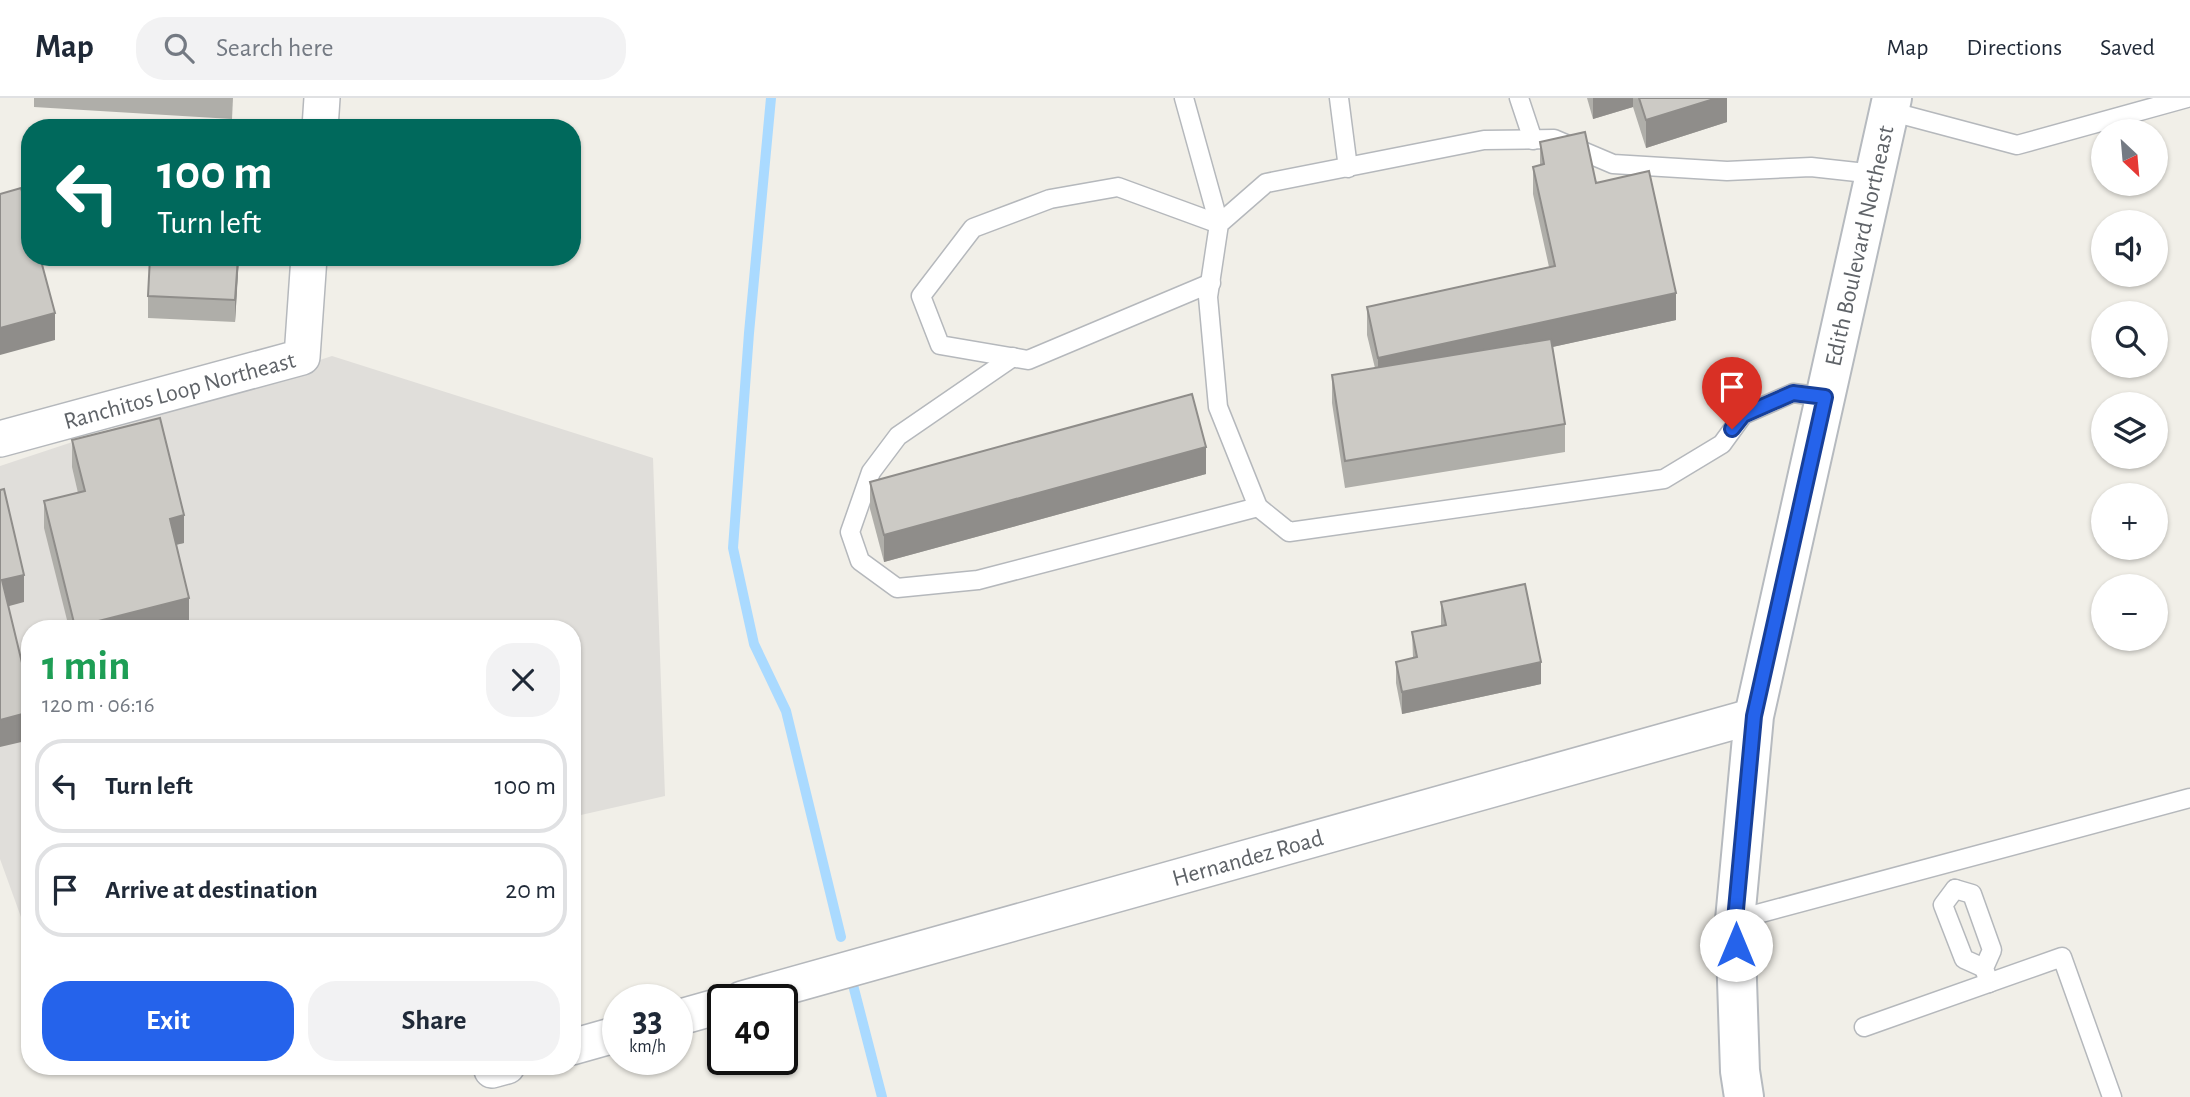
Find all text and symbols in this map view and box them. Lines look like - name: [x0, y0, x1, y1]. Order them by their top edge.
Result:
- search box: [136, 17, 626, 80]
- icon: search: [160, 29, 198, 67]
- text: Map: [35, 31, 94, 64]
- text: Search here: [216, 35, 334, 61]
- text: Map: [1886, 36, 1928, 60]
- text: Directions: [1966, 36, 2062, 60]
- text: Saved: [2100, 36, 2155, 60]
- north arrow: [2091, 119, 2168, 196]
- map controls: [2091, 119, 2168, 651]
- street label: Edith Boulevard Northeast: [1821, 123, 1899, 369]
- icon: left: [42, 147, 133, 238]
- text: 100 m: [157, 149, 273, 198]
- text: Turn left: [157, 207, 261, 239]
- button: sound: [2091, 210, 2168, 287]
- button: search: [2091, 301, 2168, 378]
- street label: Ranchitos Loop Northeast: [61, 348, 299, 434]
- pin: [1702, 357, 1762, 429]
- icon: arrive: [1713, 368, 1751, 406]
- button: layers: [2091, 392, 2168, 469]
- button: +: [2091, 483, 2168, 560]
- button: −: [2091, 574, 2168, 651]
- button: close: [486, 643, 560, 717]
- text: 1 min: [42, 645, 131, 687]
- text: 120 m · 06:16: [42, 694, 155, 717]
- icon: left: [46, 767, 84, 805]
- text: Turn left: [105, 773, 193, 799]
- text: 100 m: [495, 773, 556, 799]
- street label: Hernandez Road: [1170, 826, 1326, 891]
- icon: arrive: [46, 871, 84, 909]
- text: Arrive at destination: [105, 877, 318, 903]
- text: 20 m: [505, 877, 556, 903]
- position arrow: [1699, 908, 1773, 982]
- button: Exit: [42, 981, 294, 1061]
- button: Share: [308, 981, 560, 1061]
- speed limit sign: 40: [707, 984, 798, 1075]
- text: 33: [632, 1003, 663, 1038]
- text: km/h: [629, 1038, 666, 1056]

